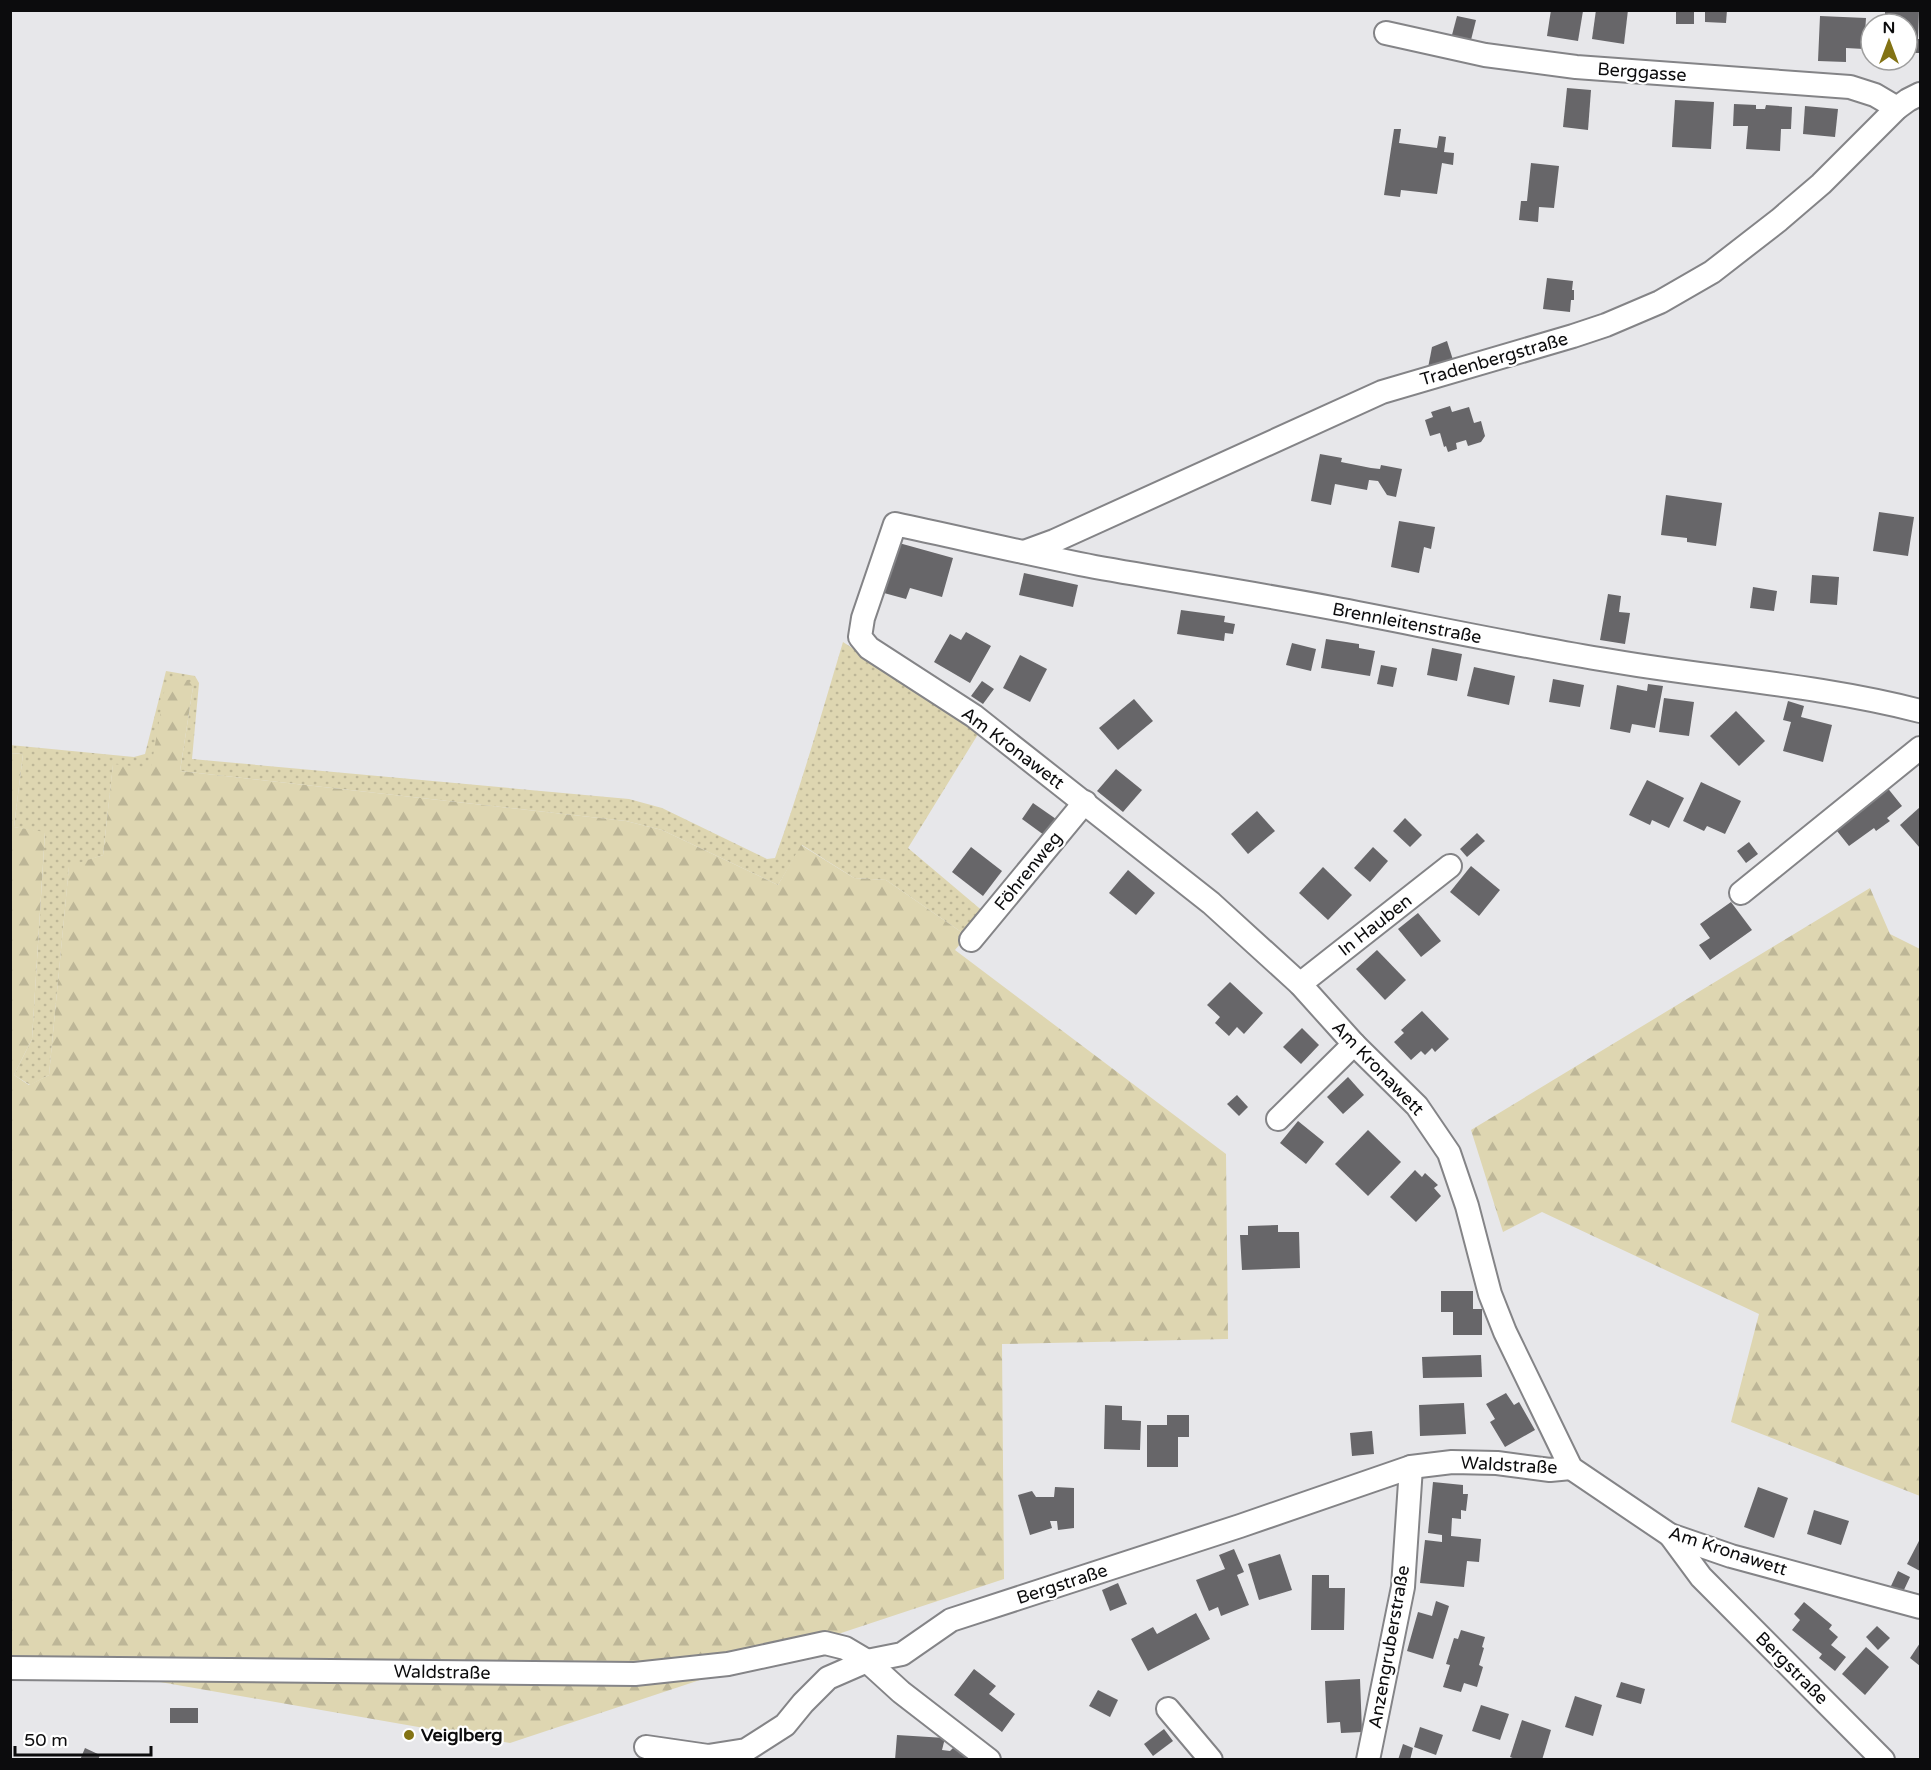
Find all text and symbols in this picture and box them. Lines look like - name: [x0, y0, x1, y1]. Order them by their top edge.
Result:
- north arrow: [1859, 12, 1919, 72]
- text: N: [1883, 18, 1895, 38]
- street label: Berggasse: [1597, 58, 1687, 86]
- street label: Tradenbergstraße: [1418, 327, 1570, 391]
- street label: Brennleitenstraße: [1330, 598, 1484, 648]
- street label: Am Kronawett: [957, 702, 1069, 794]
- street label: Föhrenweg: [989, 827, 1067, 915]
- street label: In Hauben: [1334, 889, 1416, 961]
- street label: Am Kronawett: [1327, 1016, 1429, 1120]
- street label: Waldstraße: [1460, 1451, 1558, 1479]
- street label: Am Kronawett: [1666, 1522, 1790, 1581]
- street label: Bergstraße: [1014, 1559, 1110, 1609]
- street label: Anzengruberstraße: [1364, 1564, 1414, 1730]
- street label: Bergstraße: [1751, 1627, 1833, 1709]
- street label: Waldstraße: [393, 1660, 491, 1684]
- scale bar: [15, 1719, 152, 1757]
- place label: Veiglberg: [421, 1724, 503, 1746]
- marker: Veiglberg: [402, 1728, 416, 1742]
- text: 50 m: [24, 1729, 68, 1751]

